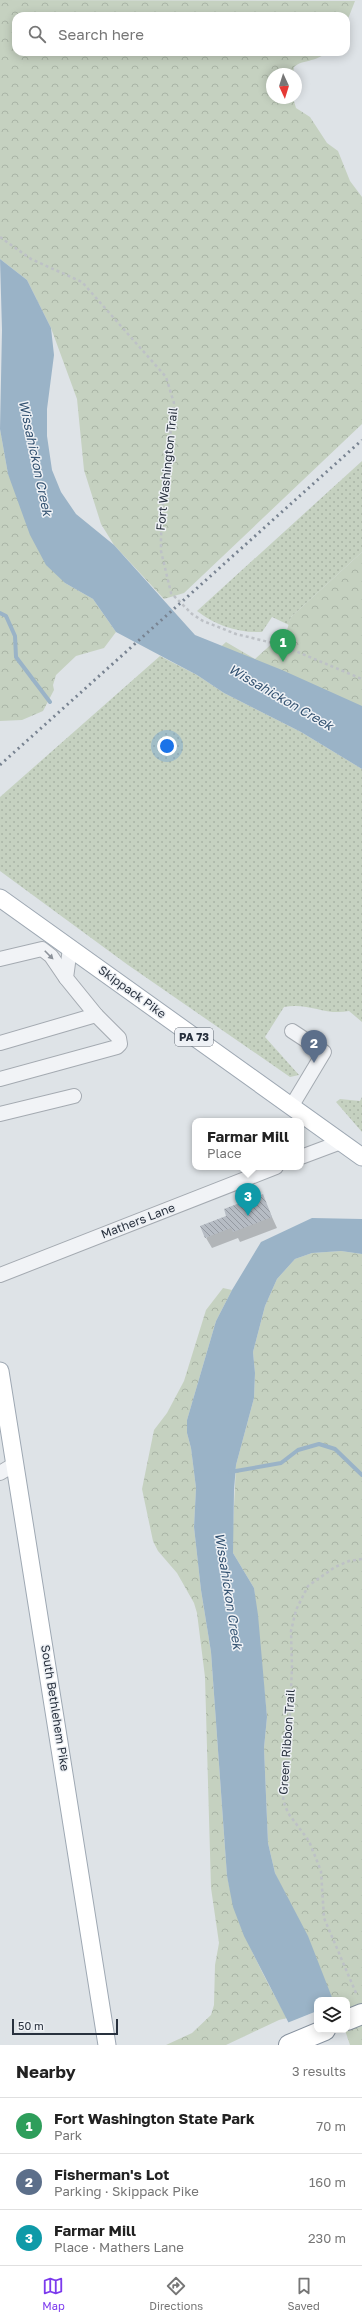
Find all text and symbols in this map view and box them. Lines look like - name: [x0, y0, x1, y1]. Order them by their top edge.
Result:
- search box: [12, 12, 350, 56]
- icon: search: [26, 23, 48, 45]
- text: Search here: [58, 25, 144, 43]
- north arrow: [266, 68, 302, 104]
- water label: Wissahickon Creek: [16, 399, 56, 519]
- street label: Fort Washington Trail: [153, 407, 180, 531]
- pin: 1: [270, 629, 296, 662]
- water label: Wissahickon Creek: [226, 661, 338, 734]
- your location: [157, 736, 177, 756]
- one-way arrow: [44, 950, 54, 960]
- street label: Skippack Pike: [95, 962, 169, 1021]
- road number: PA 73: [175, 1028, 213, 1046]
- pin: 2: [301, 1030, 327, 1063]
- popup: [192, 1118, 304, 1170]
- text: Farmar Mill: [207, 1127, 289, 1145]
- text: Place: [207, 1145, 242, 1161]
- pin: 3: [235, 1183, 261, 1216]
- street label: Mathers Lane: [99, 1199, 177, 1242]
- water label: Wissahickon Creek: [212, 1531, 246, 1652]
- street label: South Bethlehem Pike: [38, 1644, 73, 1772]
- street label: Green Ribbon Trail: [275, 1689, 298, 1795]
- map controls: [314, 1997, 350, 2033]
- button: layers: [314, 1997, 350, 2033]
- scale bar: [12, 2017, 118, 2036]
- text: 50 m: [18, 2019, 44, 2032]
- text: Nearby: [16, 2061, 76, 2082]
- text: 3 results: [292, 2063, 346, 2079]
- text: Fort Washington State Park: [54, 2109, 255, 2127]
- text: 1: [26, 2118, 32, 2134]
- text: 70 m: [316, 2118, 346, 2134]
- text: Park: [54, 2127, 82, 2143]
- text: Fisherman's Lot: [54, 2165, 169, 2183]
- text: 2: [25, 2174, 33, 2190]
- text: 160 m: [309, 2174, 346, 2190]
- text: Parking · Skippack Pike: [54, 2183, 199, 2199]
- text: Farmar Mill: [54, 2221, 136, 2239]
- text: 3: [25, 2230, 33, 2246]
- text: 230 m: [308, 2230, 346, 2246]
- text: Place · Mathers Lane: [54, 2239, 184, 2255]
- tab: Map: [42, 2275, 65, 2312]
- tab: Directions: [149, 2275, 203, 2312]
- tab: Saved: [288, 2275, 320, 2312]

